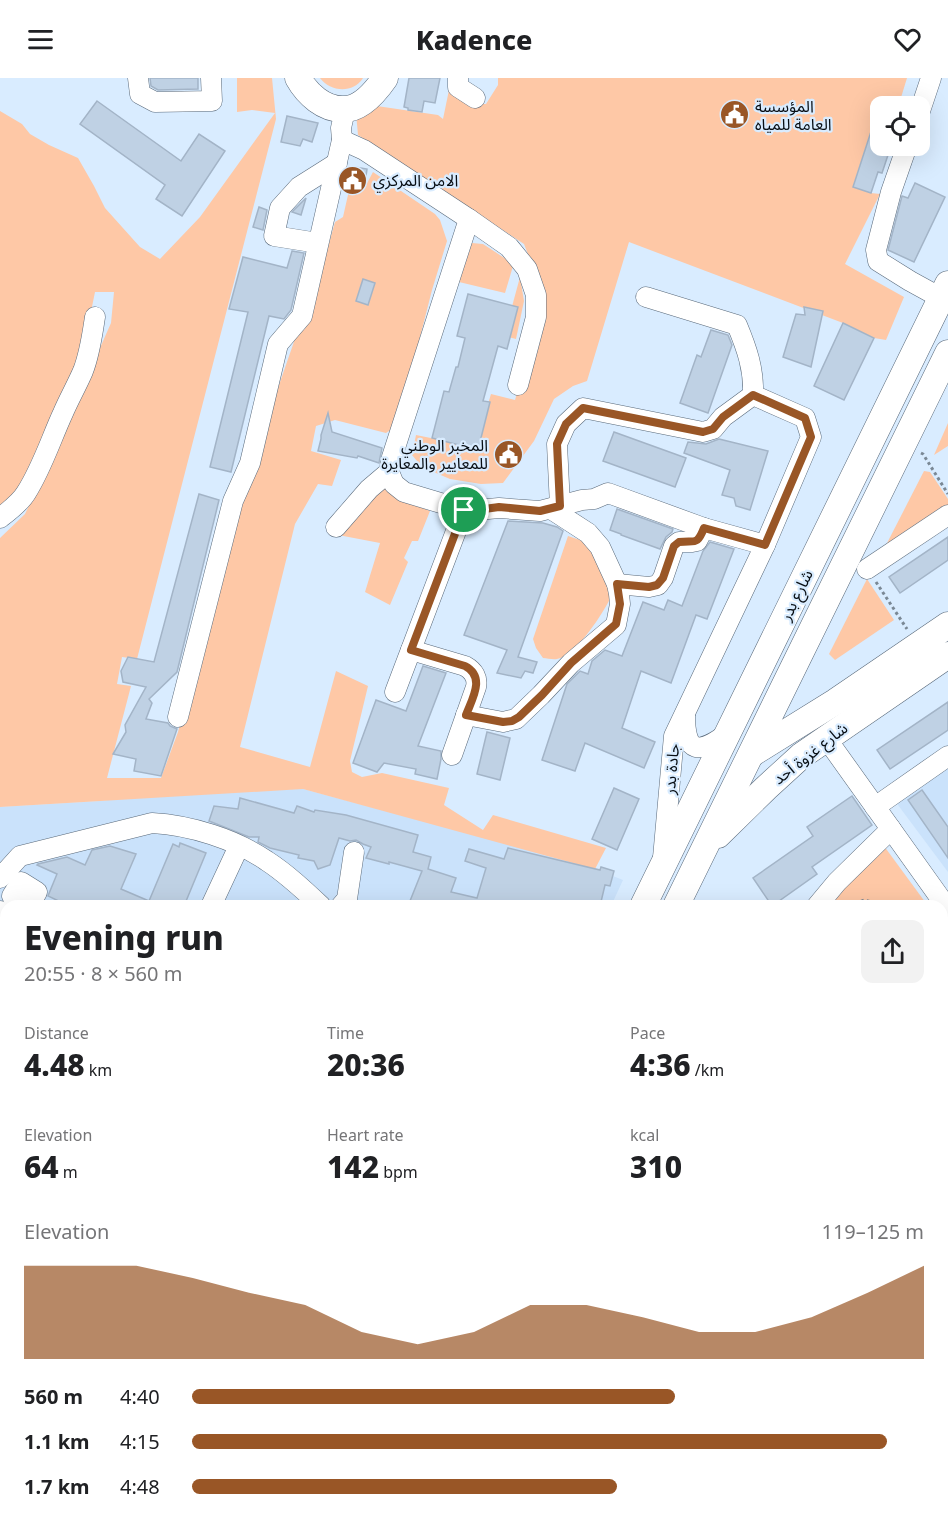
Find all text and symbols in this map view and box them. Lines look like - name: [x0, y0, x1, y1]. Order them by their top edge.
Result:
- text: Kadence: [416, 21, 532, 58]
- icon: menu: [24, 23, 57, 56]
- icon: heart: [891, 23, 924, 56]
- place label: المؤسسة العامة للمياه: [755, 95, 832, 135]
- map controls: [870, 96, 930, 156]
- button: locate: [870, 96, 930, 156]
- public building icon: المؤسسة العامة للمياه: [718, 99, 750, 131]
- public building icon: الامن المركزي: [336, 164, 368, 196]
- place label: الامن المركزي: [373, 169, 458, 193]
- place label: المخبر الوطني للمعايير والمعايرة: [381, 434, 488, 474]
- public building icon: المخبر الوطني للمعايير والمعايرة: [493, 438, 525, 470]
- pin: [438, 484, 489, 535]
- icon: arrive: [447, 493, 480, 526]
- street label: شارع بدر: [774, 566, 820, 626]
- street label: شارع غزوة أحد: [768, 717, 853, 791]
- street label: جادة بدر: [658, 743, 684, 796]
- text: Evening run: [24, 915, 224, 960]
- button: share: [861, 920, 924, 983]
- text: 20:55 · 8 × 560 m: [24, 960, 182, 987]
- text: Distance: [24, 1022, 89, 1044]
- text: Time: [327, 1022, 364, 1044]
- text: Pace: [630, 1022, 665, 1044]
- text: 4.48: [24, 1044, 85, 1085]
- text: 20:36: [327, 1044, 405, 1085]
- text: 4:36: [630, 1044, 691, 1085]
- text: km: [85, 1059, 112, 1081]
- text: /km: [691, 1059, 724, 1081]
- text: Elevation: [24, 1124, 92, 1146]
- text: Heart rate: [327, 1124, 403, 1146]
- text: kcal: [630, 1124, 659, 1146]
- text: 64: [24, 1146, 59, 1187]
- text: 142: [327, 1146, 379, 1187]
- text: 310: [630, 1146, 682, 1187]
- text: m: [59, 1161, 78, 1183]
- text: bpm: [379, 1161, 418, 1183]
- text: Elevation: [24, 1218, 109, 1245]
- text: 119–125 m: [821, 1218, 924, 1245]
- text: 560 m: [24, 1383, 83, 1410]
- text: 4:40: [120, 1383, 160, 1410]
- text: 1.1 km: [24, 1428, 90, 1455]
- text: 4:15: [120, 1428, 160, 1455]
- text: 1.7 km: [24, 1473, 90, 1500]
- text: 4:48: [120, 1473, 160, 1500]

